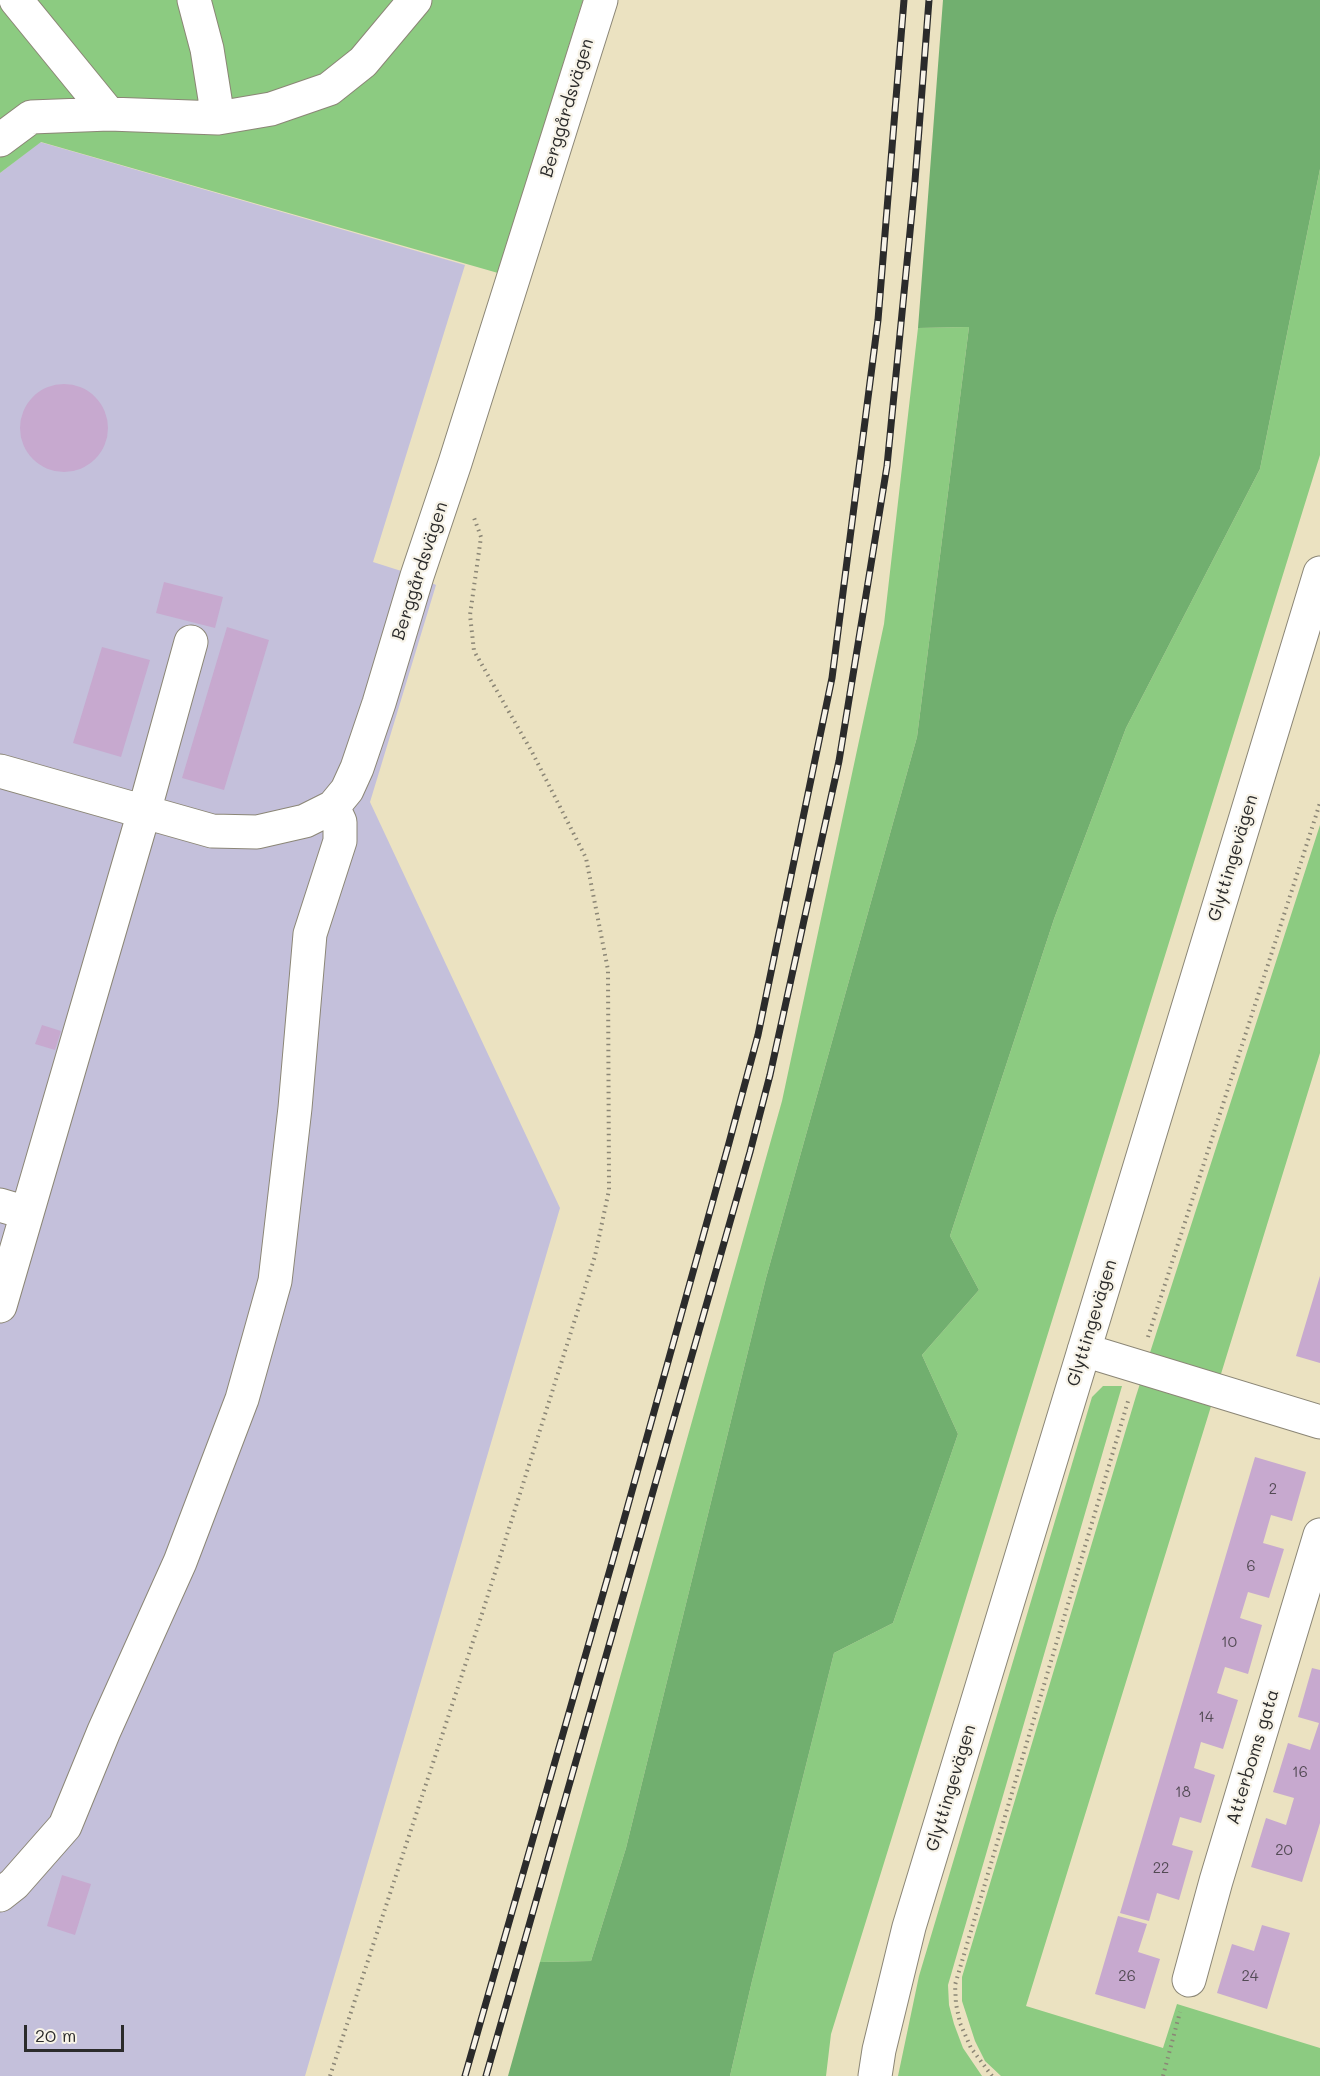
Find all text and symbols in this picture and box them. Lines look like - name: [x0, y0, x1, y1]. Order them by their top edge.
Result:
- street label: Berggårdsvägen: [536, 36, 598, 180]
- street label: Berggårdsvägen: [387, 499, 453, 643]
- street label: Glyttingevägen: [1203, 792, 1263, 924]
- street label: Glyttingevägen: [1062, 1257, 1122, 1389]
- house number: 2: [1269, 1480, 1277, 1498]
- house number: 6: [1246, 1557, 1256, 1575]
- house number: 10: [1221, 1633, 1237, 1651]
- street label: Atterboms gata: [1222, 1687, 1284, 1827]
- house number: 14: [1198, 1708, 1214, 1726]
- street label: Glyttingevägen: [921, 1722, 981, 1854]
- house number: 16: [1292, 1763, 1308, 1781]
- house number: 18: [1175, 1783, 1191, 1801]
- house number: 20: [1275, 1841, 1293, 1859]
- house number: 22: [1153, 1859, 1169, 1877]
- house number: 26: [1118, 1967, 1136, 1985]
- house number: 24: [1241, 1967, 1259, 1985]
- scale bar: [27, 2013, 128, 2051]
- text: 20 m: [35, 2023, 76, 2047]

